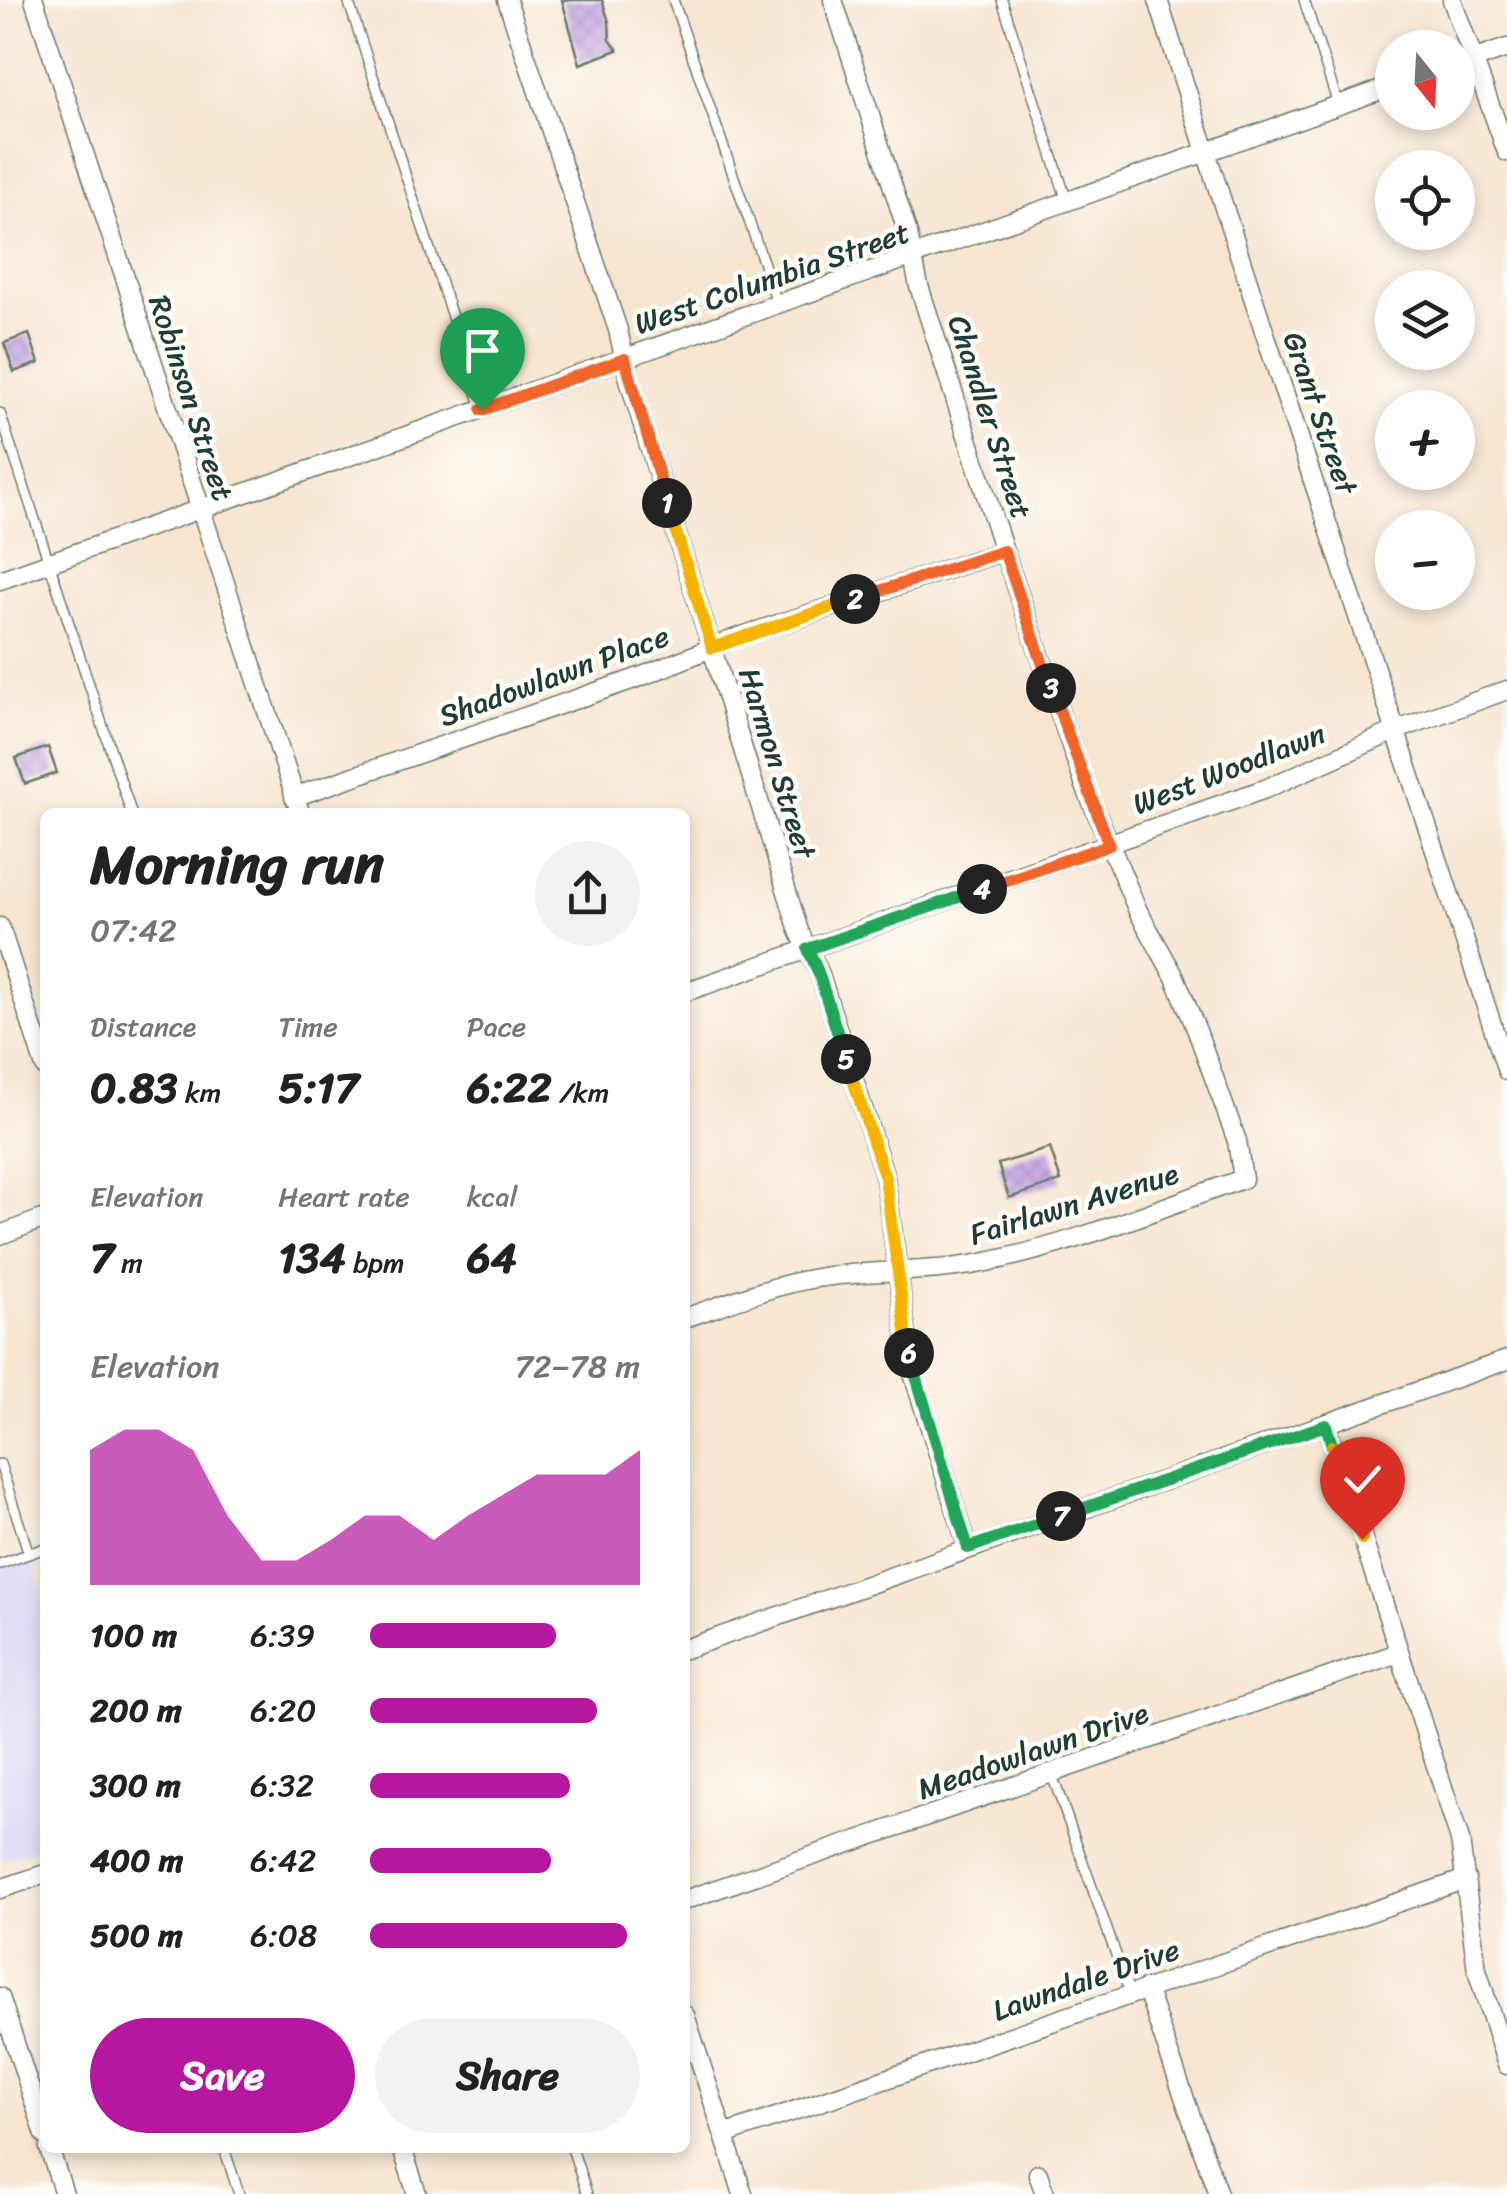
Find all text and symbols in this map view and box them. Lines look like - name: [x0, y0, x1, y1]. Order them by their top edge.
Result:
- north arrow: [1375, 30, 1475, 130]
- map controls: [1375, 30, 1475, 610]
- button: locate: [1375, 150, 1475, 250]
- street label: West Columbia Street: [627, 206, 917, 350]
- button: layers: [1375, 270, 1475, 370]
- street label: Robinson Street: [132, 288, 250, 508]
- pin: [440, 308, 525, 411]
- street label: Chandler Street: [932, 308, 1048, 526]
- icon: arrive: [455, 323, 510, 378]
- street label: Grant Street: [1267, 324, 1374, 504]
- button: +: [1375, 390, 1475, 490]
- pin: 1: [642, 478, 692, 528]
- text: 1: [661, 478, 673, 527]
- button: −: [1375, 510, 1475, 610]
- pin: 2: [830, 574, 880, 624]
- text: 2: [847, 574, 863, 623]
- street label: Shadowlawn Place: [431, 609, 677, 743]
- street label: Harmon Street: [722, 661, 832, 867]
- pin: 3: [1026, 663, 1076, 713]
- text: 3: [1043, 663, 1059, 712]
- street label: West Woodlawn: [1124, 707, 1334, 831]
- text: Morning run: [90, 816, 384, 913]
- button: share: [535, 841, 640, 946]
- pin: 4: [957, 864, 1007, 914]
- text: 4: [973, 864, 991, 913]
- text: 07:42: [90, 902, 177, 959]
- text: Distance: [90, 1002, 196, 1051]
- text: Time: [278, 1002, 338, 1051]
- text: Pace: [467, 1002, 526, 1051]
- pin: 5: [821, 1034, 871, 1084]
- text: 5: [837, 1034, 855, 1083]
- text: 0.83: [90, 1051, 178, 1125]
- text: 5:17: [278, 1051, 359, 1125]
- text: 6:22: [467, 1051, 552, 1125]
- text: km: [178, 1068, 221, 1117]
- text: /km: [552, 1068, 609, 1117]
- street label: Fairlawn Avenue: [963, 1147, 1185, 1261]
- text: Elevation: [90, 1172, 203, 1221]
- text: Heart rate: [278, 1172, 410, 1221]
- text: kcal: [467, 1172, 518, 1221]
- text: 7: [90, 1221, 114, 1295]
- text: 134: [278, 1221, 346, 1295]
- text: 64: [467, 1221, 517, 1295]
- text: m: [114, 1238, 143, 1287]
- text: bpm: [346, 1238, 405, 1287]
- pin: 6: [884, 1328, 934, 1378]
- text: 6: [901, 1328, 917, 1377]
- text: Elevation: [90, 1338, 220, 1395]
- text: 72–78 m: [515, 1338, 640, 1395]
- pin: [1320, 1437, 1405, 1540]
- icon: check: [1335, 1452, 1390, 1507]
- pin: 7: [1036, 1491, 1086, 1541]
- text: 7: [1053, 1491, 1069, 1540]
- text: 100 m: [90, 1607, 177, 1664]
- text: 6:39: [250, 1607, 315, 1664]
- text: 200 m: [90, 1682, 182, 1739]
- text: 6:20: [250, 1682, 317, 1739]
- street label: Meadowlawn Drive: [910, 1686, 1156, 1816]
- text: 300 m: [90, 1757, 181, 1814]
- text: 6:32: [250, 1757, 314, 1814]
- text: 400 m: [90, 1832, 183, 1889]
- text: 6:42: [250, 1832, 316, 1889]
- text: 500 m: [90, 1907, 183, 1964]
- text: 6:08: [250, 1907, 317, 1964]
- street label: Lawndale Drive: [985, 1923, 1187, 2037]
- button: Save: [90, 2018, 355, 2133]
- button: Share: [375, 2018, 640, 2133]

